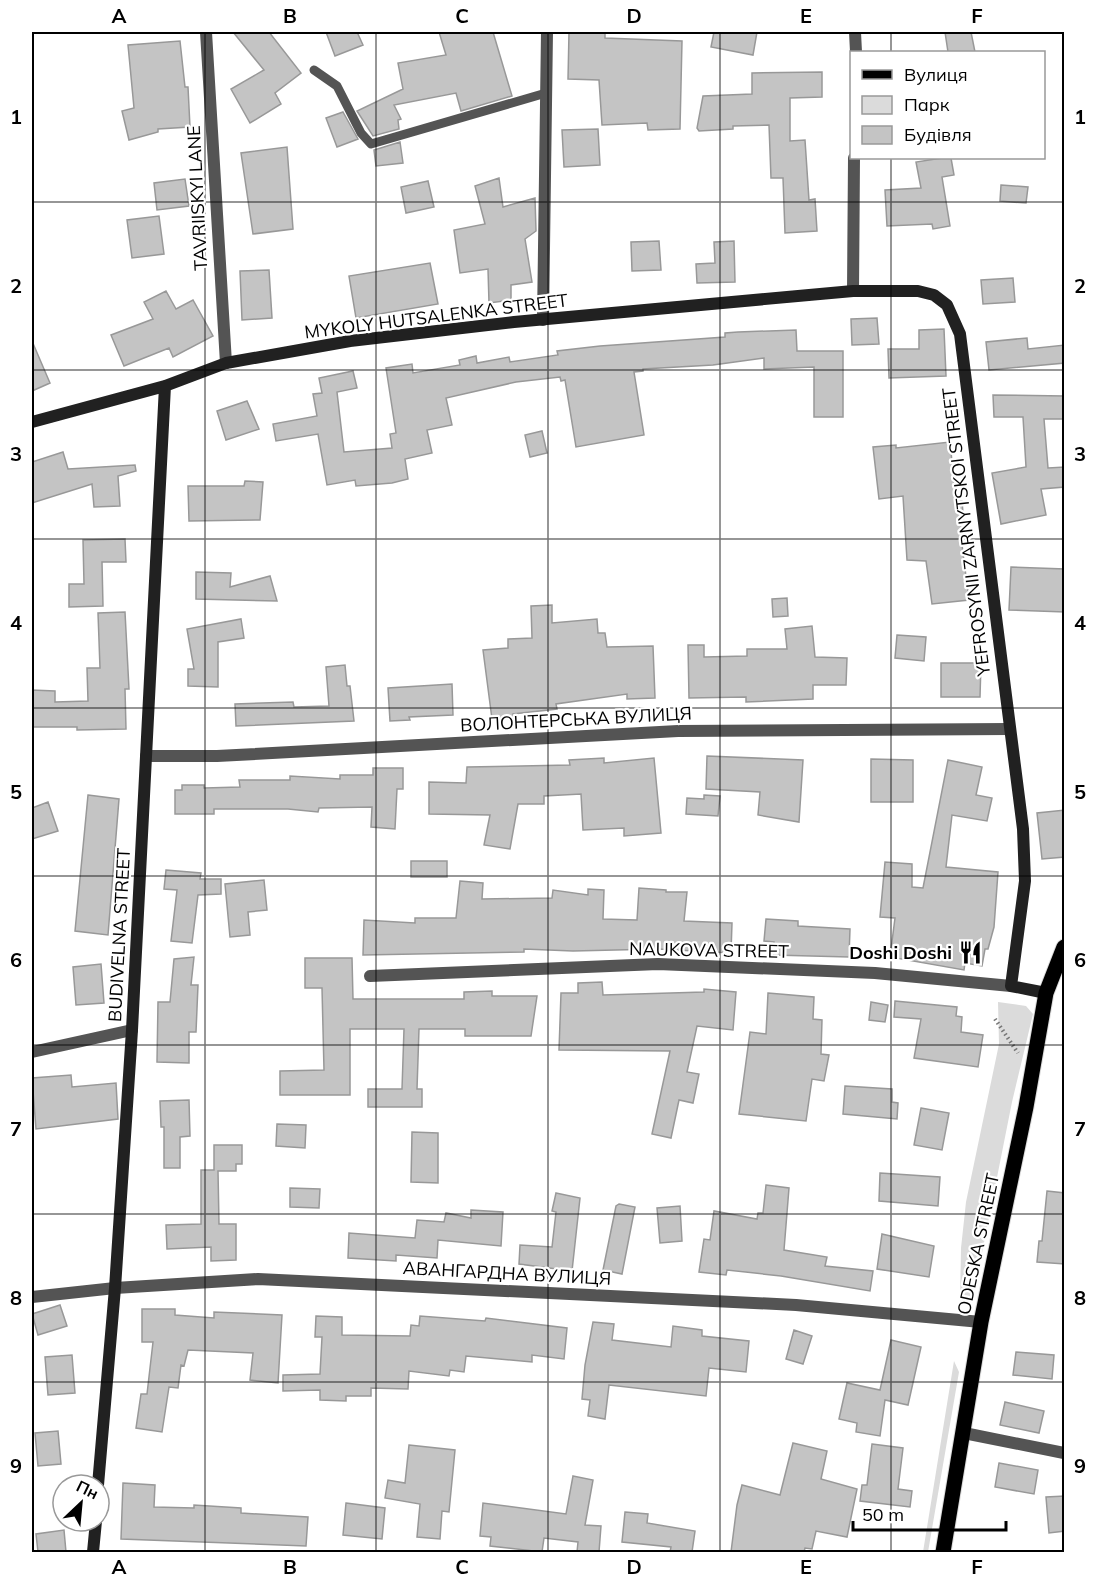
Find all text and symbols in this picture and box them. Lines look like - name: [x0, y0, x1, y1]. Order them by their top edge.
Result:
- text: A: [112, 3, 127, 28]
- text: B: [283, 3, 297, 28]
- text: C: [455, 3, 469, 28]
- text: D: [626, 3, 642, 28]
- text: E: [800, 3, 812, 28]
- text: F: [971, 3, 983, 28]
- legend: [850, 51, 1045, 159]
- text: Вулиця: [904, 63, 968, 86]
- text: Парк: [904, 93, 950, 116]
- text: 1: [10, 104, 22, 129]
- text: 1: [1074, 104, 1086, 129]
- text: Будівля: [904, 123, 972, 146]
- street label: TAVRIISKYI LANE: [182, 125, 212, 271]
- text: 2: [10, 273, 22, 298]
- text: 2: [1074, 273, 1086, 298]
- street label: MYKOLY HUTSALENKA STREET: [303, 288, 569, 344]
- street label: YEFROSYNII ZARNYTSKOI STREET: [937, 386, 995, 679]
- text: 3: [10, 441, 22, 466]
- text: 3: [1074, 441, 1086, 466]
- text: 4: [10, 610, 22, 635]
- text: 4: [1074, 610, 1086, 635]
- street label: ВОЛОНТЕРСЬКА ВУЛИЦЯ: [460, 701, 692, 737]
- text: 5: [10, 779, 22, 804]
- text: 5: [1074, 779, 1086, 804]
- street label: BUDIVELNA STREET: [103, 847, 135, 1022]
- street label: NAUKOVA STREET: [629, 937, 789, 963]
- restaurant icon: Doshi Doshi: [957, 939, 983, 965]
- place label: Doshi Doshi: [849, 941, 952, 964]
- text: 6: [10, 947, 22, 972]
- text: 6: [1074, 947, 1086, 972]
- text: 7: [10, 1116, 22, 1141]
- text: 7: [1074, 1116, 1086, 1141]
- street label: ODESKA STREET: [952, 1171, 1004, 1317]
- street label: АВАНГАРДНА ВУЛИЦЯ: [402, 1256, 612, 1290]
- text: 8: [10, 1285, 22, 1310]
- text: 8: [1074, 1285, 1086, 1310]
- text: 9: [10, 1453, 22, 1478]
- text: 9: [1074, 1453, 1086, 1478]
- north arrow: [51, 1473, 111, 1533]
- text: Пн: [73, 1476, 102, 1503]
- scale bar: [853, 1494, 1006, 1532]
- text: 50 m: [862, 1503, 904, 1526]
- text: A: [112, 1554, 127, 1579]
- text: B: [283, 1554, 297, 1579]
- text: C: [455, 1554, 469, 1579]
- text: D: [626, 1554, 642, 1579]
- text: E: [800, 1554, 812, 1579]
- text: F: [971, 1554, 983, 1579]

